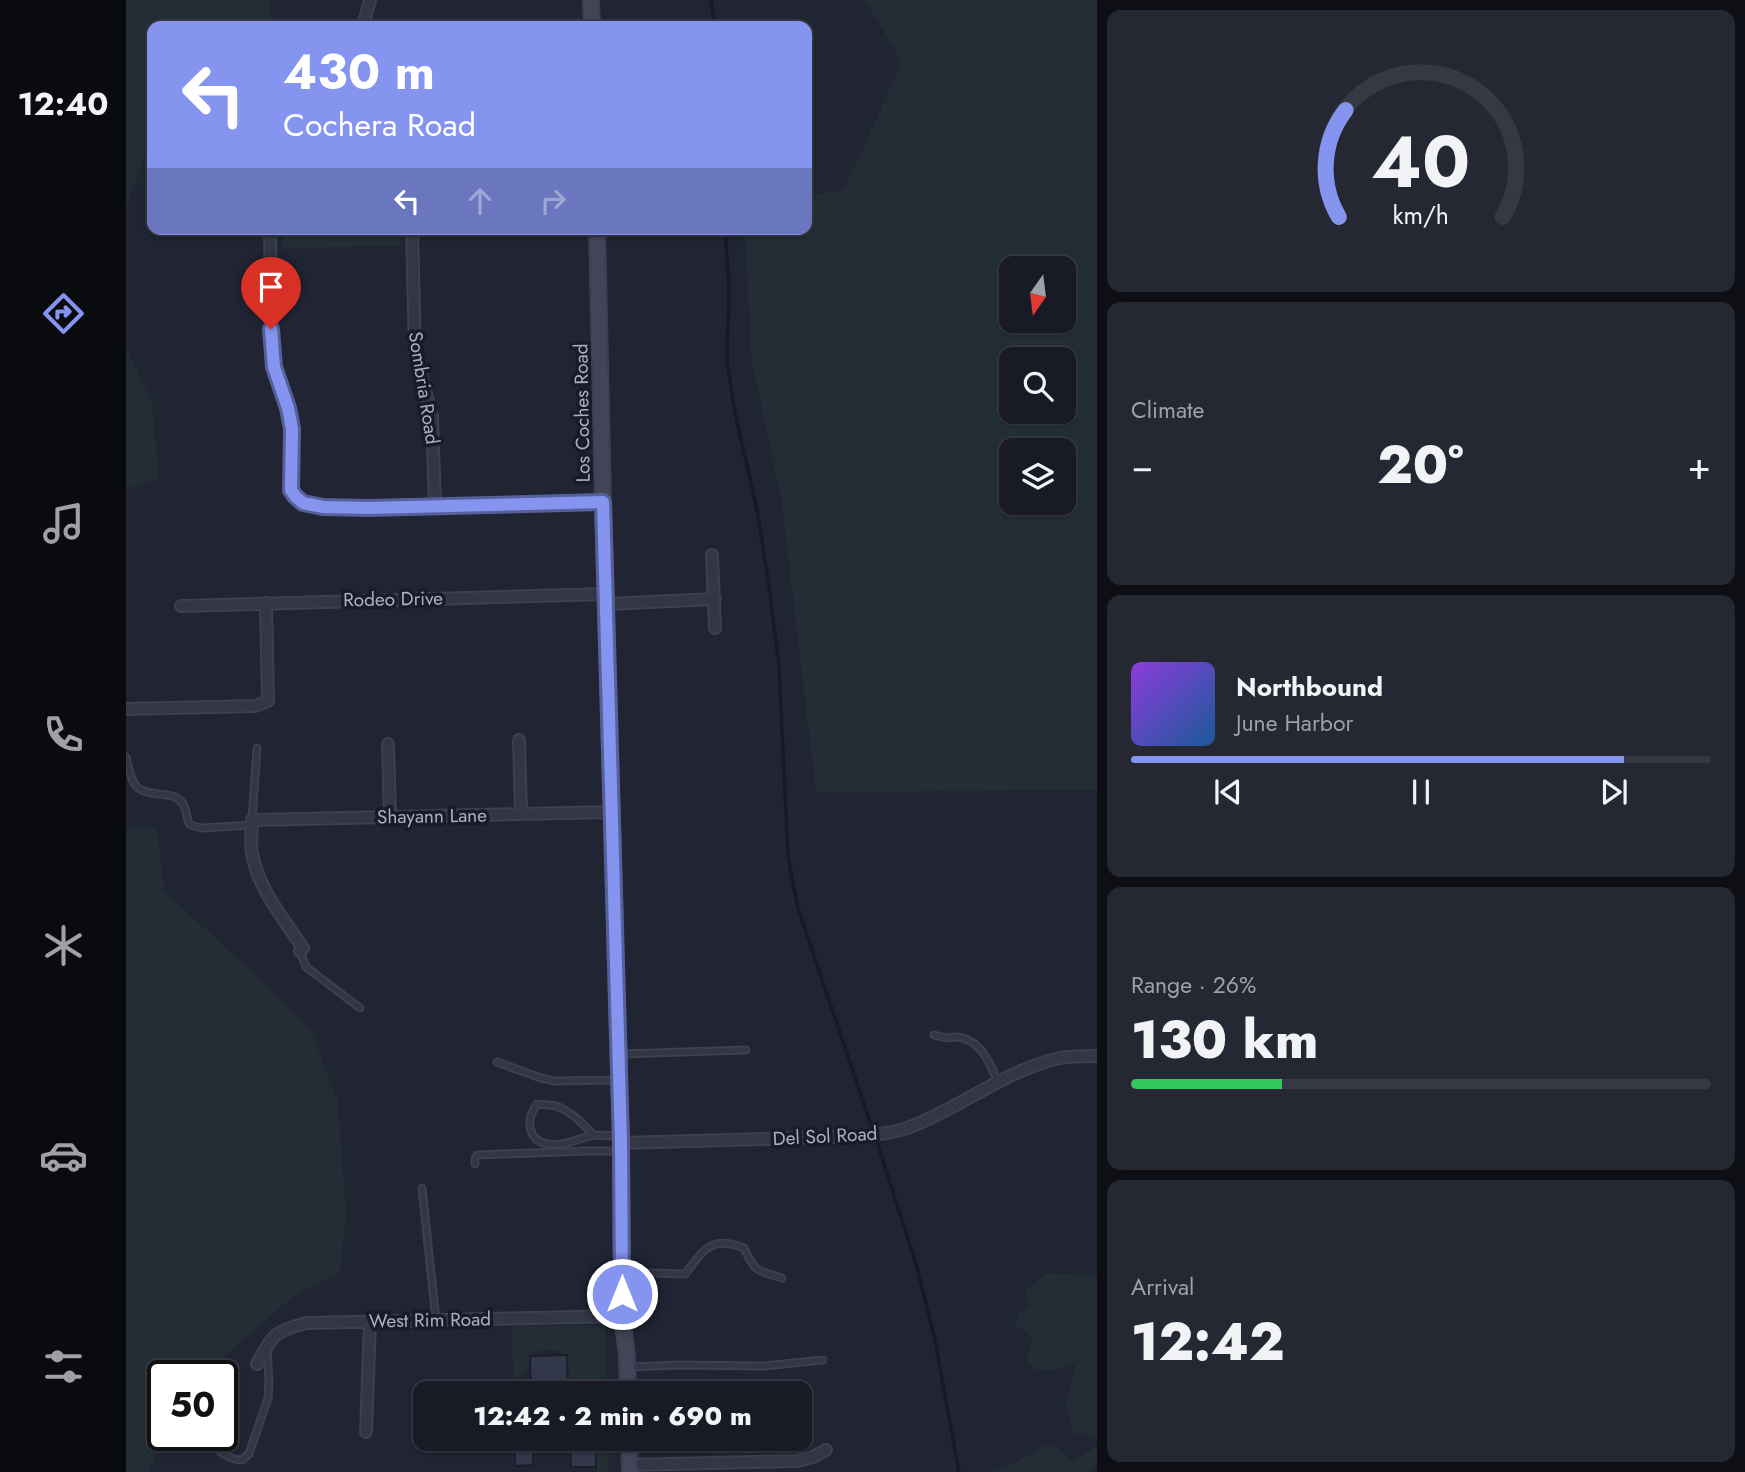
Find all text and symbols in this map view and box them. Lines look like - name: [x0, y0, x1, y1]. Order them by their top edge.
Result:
- text: 430 m: [283, 37, 435, 107]
- icon: left: [168, 49, 259, 140]
- text: 12:40: [17, 81, 109, 127]
- text: Cochera Road: [283, 102, 476, 148]
- text: 40: [1371, 110, 1471, 215]
- icon: left: [388, 182, 426, 220]
- icon: ahead: [461, 182, 499, 220]
- icon: right: [534, 182, 572, 220]
- text: km/h: [1393, 197, 1449, 233]
- north arrow: [999, 256, 1076, 332]
- map controls: [999, 256, 1076, 515]
- pin: [241, 257, 301, 329]
- icon: arrive: [252, 268, 290, 306]
- icon: directions: [39, 289, 88, 338]
- street label: Sombria Road: [402, 330, 446, 446]
- street label: Los Coches Road: [567, 343, 597, 483]
- button: search: [999, 347, 1076, 424]
- text: Climate: [1131, 393, 1204, 427]
- text: 20°: [1377, 427, 1464, 503]
- button: layers: [999, 438, 1076, 515]
- text: −: [1131, 438, 1153, 493]
- text: +: [1688, 438, 1711, 493]
- icon: music: [39, 499, 88, 548]
- street label: Rodeo Drive: [343, 585, 443, 613]
- text: Northbound: [1236, 668, 1383, 706]
- text: June Harbor: [1236, 706, 1353, 740]
- icon: phone: [39, 710, 88, 759]
- icon: previous: [1209, 773, 1247, 811]
- icon: pause: [1402, 773, 1440, 811]
- icon: next: [1595, 773, 1633, 811]
- street label: Shayann Lane: [377, 802, 487, 830]
- icon: climate: [39, 921, 88, 970]
- text: Range · 26%: [1131, 968, 1256, 1002]
- text: 130 km: [1131, 1002, 1318, 1078]
- street label: Del Sol Road: [772, 1120, 878, 1152]
- icon: car: [39, 1131, 88, 1180]
- position arrow: [585, 1257, 659, 1331]
- text: Arrival: [1131, 1270, 1194, 1304]
- text: 12:42: [1131, 1304, 1285, 1380]
- street label: West Rim Road: [369, 1305, 491, 1335]
- icon: filters: [39, 1342, 88, 1391]
- speed limit sign: 50: [147, 1360, 238, 1451]
- text: 12:42 · 2 min · 690 m: [473, 1397, 752, 1435]

